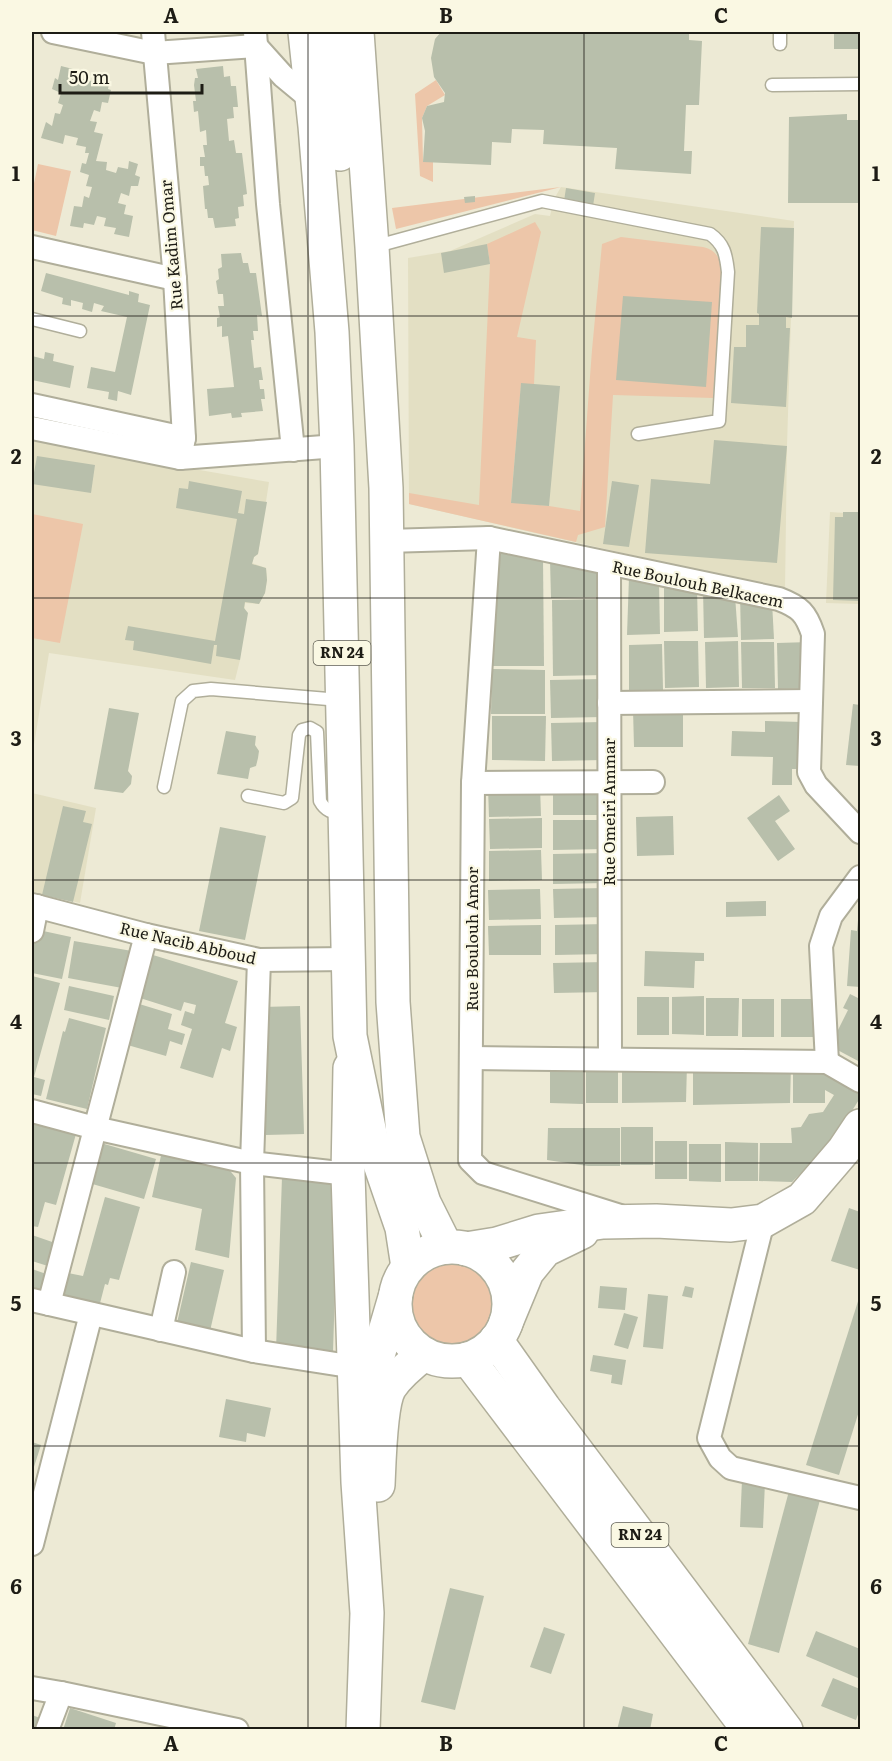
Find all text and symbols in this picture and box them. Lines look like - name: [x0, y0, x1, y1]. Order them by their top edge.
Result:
- text: A: [163, 0, 179, 29]
- text: B: [439, 0, 453, 29]
- text: C: [714, 0, 728, 29]
- scale bar: [60, 57, 202, 95]
- text: 50 m: [69, 63, 110, 90]
- text: 1: [12, 157, 20, 187]
- text: 1: [872, 157, 880, 187]
- street label: Rue Kadim Omar: [152, 179, 188, 311]
- text: 2: [11, 440, 22, 470]
- text: 2: [871, 440, 882, 470]
- street label: Rue Boulouh Belkacem: [610, 553, 787, 613]
- road number: RN 24: [314, 641, 370, 665]
- text: 3: [10, 722, 22, 752]
- text: 3: [870, 722, 882, 752]
- street label: Rue Omeiri Ammar: [596, 737, 620, 886]
- street label: Rue Boulouh Amor: [459, 866, 483, 1011]
- street label: Rue Nacib Abboud: [118, 915, 259, 969]
- text: 4: [10, 1005, 22, 1035]
- text: 4: [870, 1005, 882, 1035]
- text: 5: [11, 1287, 22, 1317]
- text: 5: [871, 1287, 882, 1317]
- road number: RN 24: [612, 1523, 668, 1547]
- text: 6: [10, 1570, 22, 1600]
- text: 6: [870, 1570, 882, 1600]
- text: A: [163, 1727, 179, 1757]
- text: B: [439, 1727, 453, 1757]
- text: C: [714, 1727, 728, 1757]

